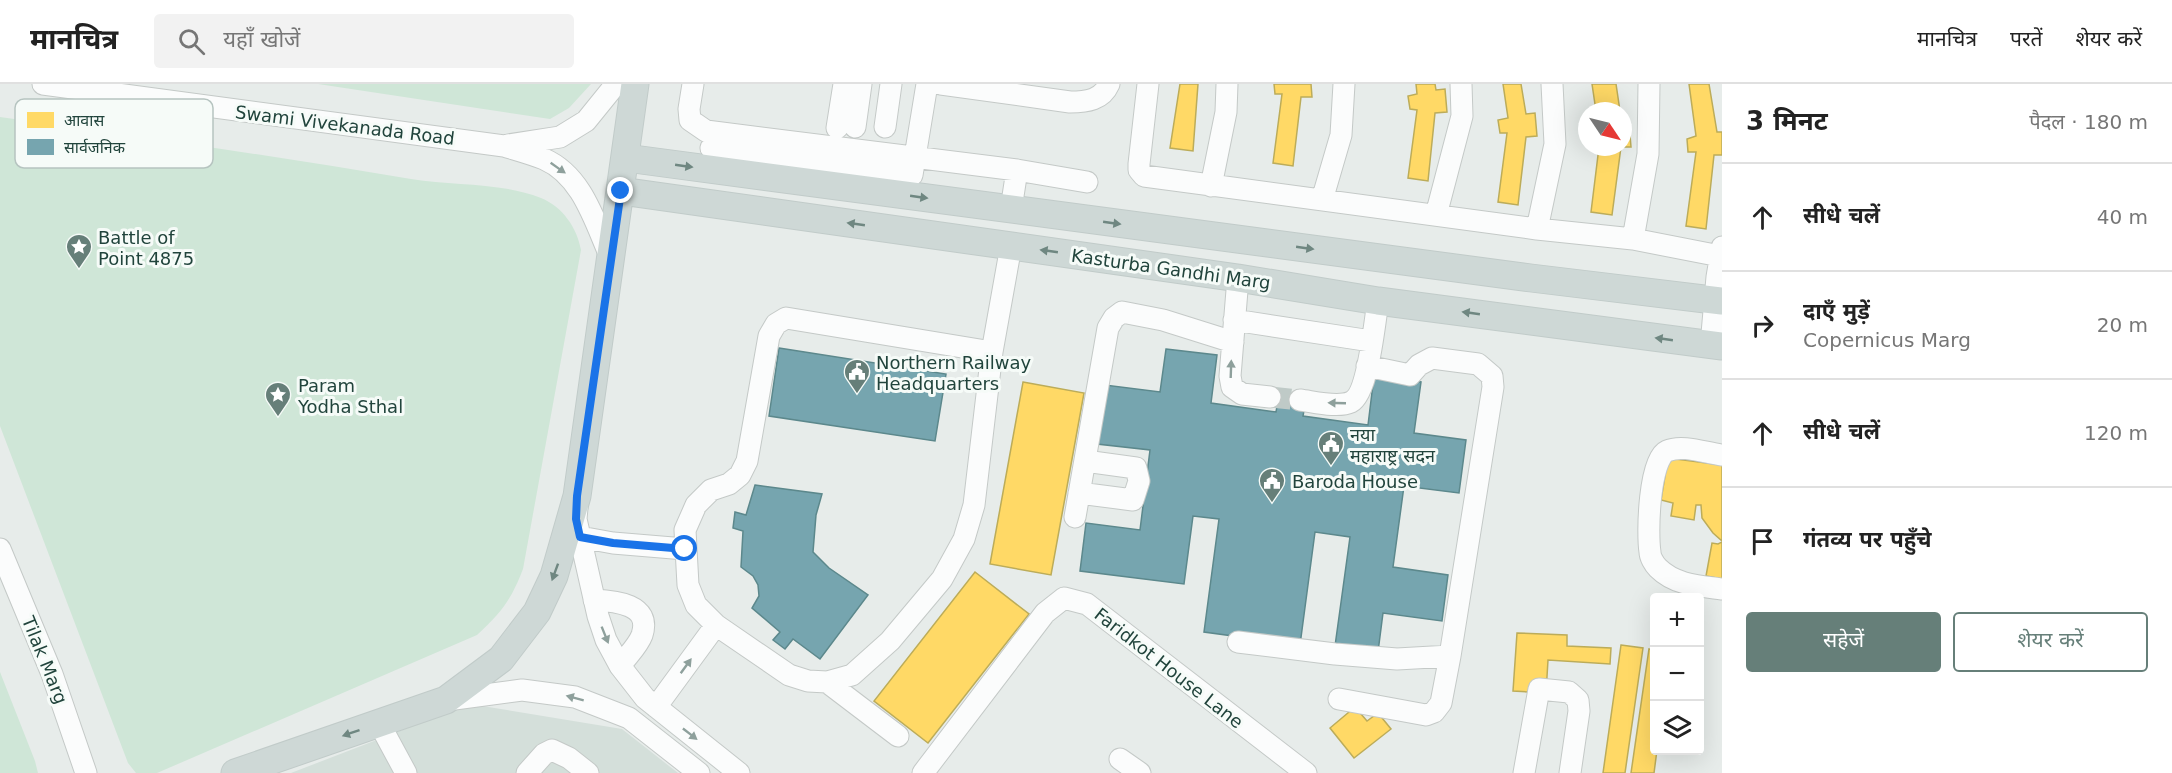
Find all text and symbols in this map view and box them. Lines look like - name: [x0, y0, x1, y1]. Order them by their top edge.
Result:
- search box: [154, 14, 574, 68]
- text: मानचित्र: [30, 23, 118, 56]
- icon: search: [175, 25, 208, 58]
- text: यहाँ खोजें: [223, 27, 300, 52]
- text: मानचित्र: [1917, 27, 1977, 51]
- text: परतें: [2010, 27, 2043, 51]
- text: शेयर करें: [2076, 27, 2142, 51]
- legend: [15, 99, 213, 168]
- street label: Swami Vivekanada Road: [234, 101, 456, 149]
- north arrow: [1578, 102, 1632, 156]
- text: 3 मिनट: [1746, 106, 1828, 136]
- text: पैदल · 180 m: [2029, 110, 2148, 134]
- text: आवास: [64, 111, 105, 130]
- text: सार्वजनिक: [64, 138, 126, 157]
- one-way arrow: [674, 161, 693, 171]
- one-way arrow: [549, 162, 565, 174]
- route end: [607, 177, 633, 203]
- one-way arrow: [909, 193, 928, 202]
- icon: ahead: [1746, 201, 1779, 234]
- text: सीधे चलें: [1803, 203, 1880, 228]
- text: 40 m: [2097, 205, 2148, 229]
- one-way arrow: [1103, 218, 1122, 227]
- one-way arrow: [847, 219, 866, 229]
- place label: Battle of Point 4875: [98, 227, 194, 269]
- place icon: Battle of Point 4875: [64, 232, 94, 270]
- one-way arrow: [1296, 244, 1315, 253]
- street label: Kasturba Gandhi Marg: [1070, 245, 1272, 293]
- one-way arrow: [1040, 247, 1059, 256]
- text: दाएँ मुड़ें: [1803, 299, 1870, 324]
- one-way arrow: [1461, 309, 1480, 318]
- icon: right: [1746, 309, 1779, 342]
- text: 20 m: [2097, 313, 2148, 337]
- text: Copernicus Marg: [1803, 328, 1971, 352]
- one-way arrow: [1654, 334, 1673, 343]
- place label: Northern Railway Headquarters: [876, 352, 1032, 394]
- public building icon: Northern Railway Headquarters: [842, 357, 872, 395]
- one-way arrow: [1226, 360, 1236, 379]
- place label: Param Yodha Sthal: [297, 375, 403, 417]
- place icon: Param Yodha Sthal: [263, 380, 293, 418]
- one-way arrow: [1327, 398, 1346, 408]
- icon: ahead: [1746, 417, 1779, 450]
- text: सीधे चलें: [1803, 419, 1880, 444]
- text: 120 m: [2084, 421, 2148, 445]
- place label: नया महाराष्ट्र सदन: [1350, 424, 1436, 466]
- public building icon: नया महाराष्ट्र सदन: [1316, 429, 1346, 467]
- public building icon: Baroda House: [1257, 466, 1287, 504]
- place label: Baroda House: [1292, 471, 1418, 492]
- icon: arrive: [1746, 525, 1779, 558]
- text: गंतव्य पर पहुँचे: [1803, 527, 1931, 552]
- route start: [671, 535, 697, 561]
- one-way arrow: [549, 563, 559, 581]
- map controls: [1650, 593, 1704, 755]
- button: +: [1650, 593, 1704, 647]
- street label: Faridkot House Lane: [1091, 603, 1247, 733]
- street label: Tilak Marg: [18, 612, 72, 707]
- button: सहेजें: [1746, 612, 1941, 672]
- button: शेयर करें: [1953, 612, 2148, 672]
- one-way arrow: [601, 626, 610, 644]
- button: −: [1650, 647, 1704, 701]
- one-way arrow: [680, 658, 692, 674]
- one-way arrow: [565, 692, 584, 702]
- button: layers: [1650, 701, 1704, 755]
- one-way arrow: [342, 728, 360, 738]
- one-way arrow: [683, 728, 698, 740]

